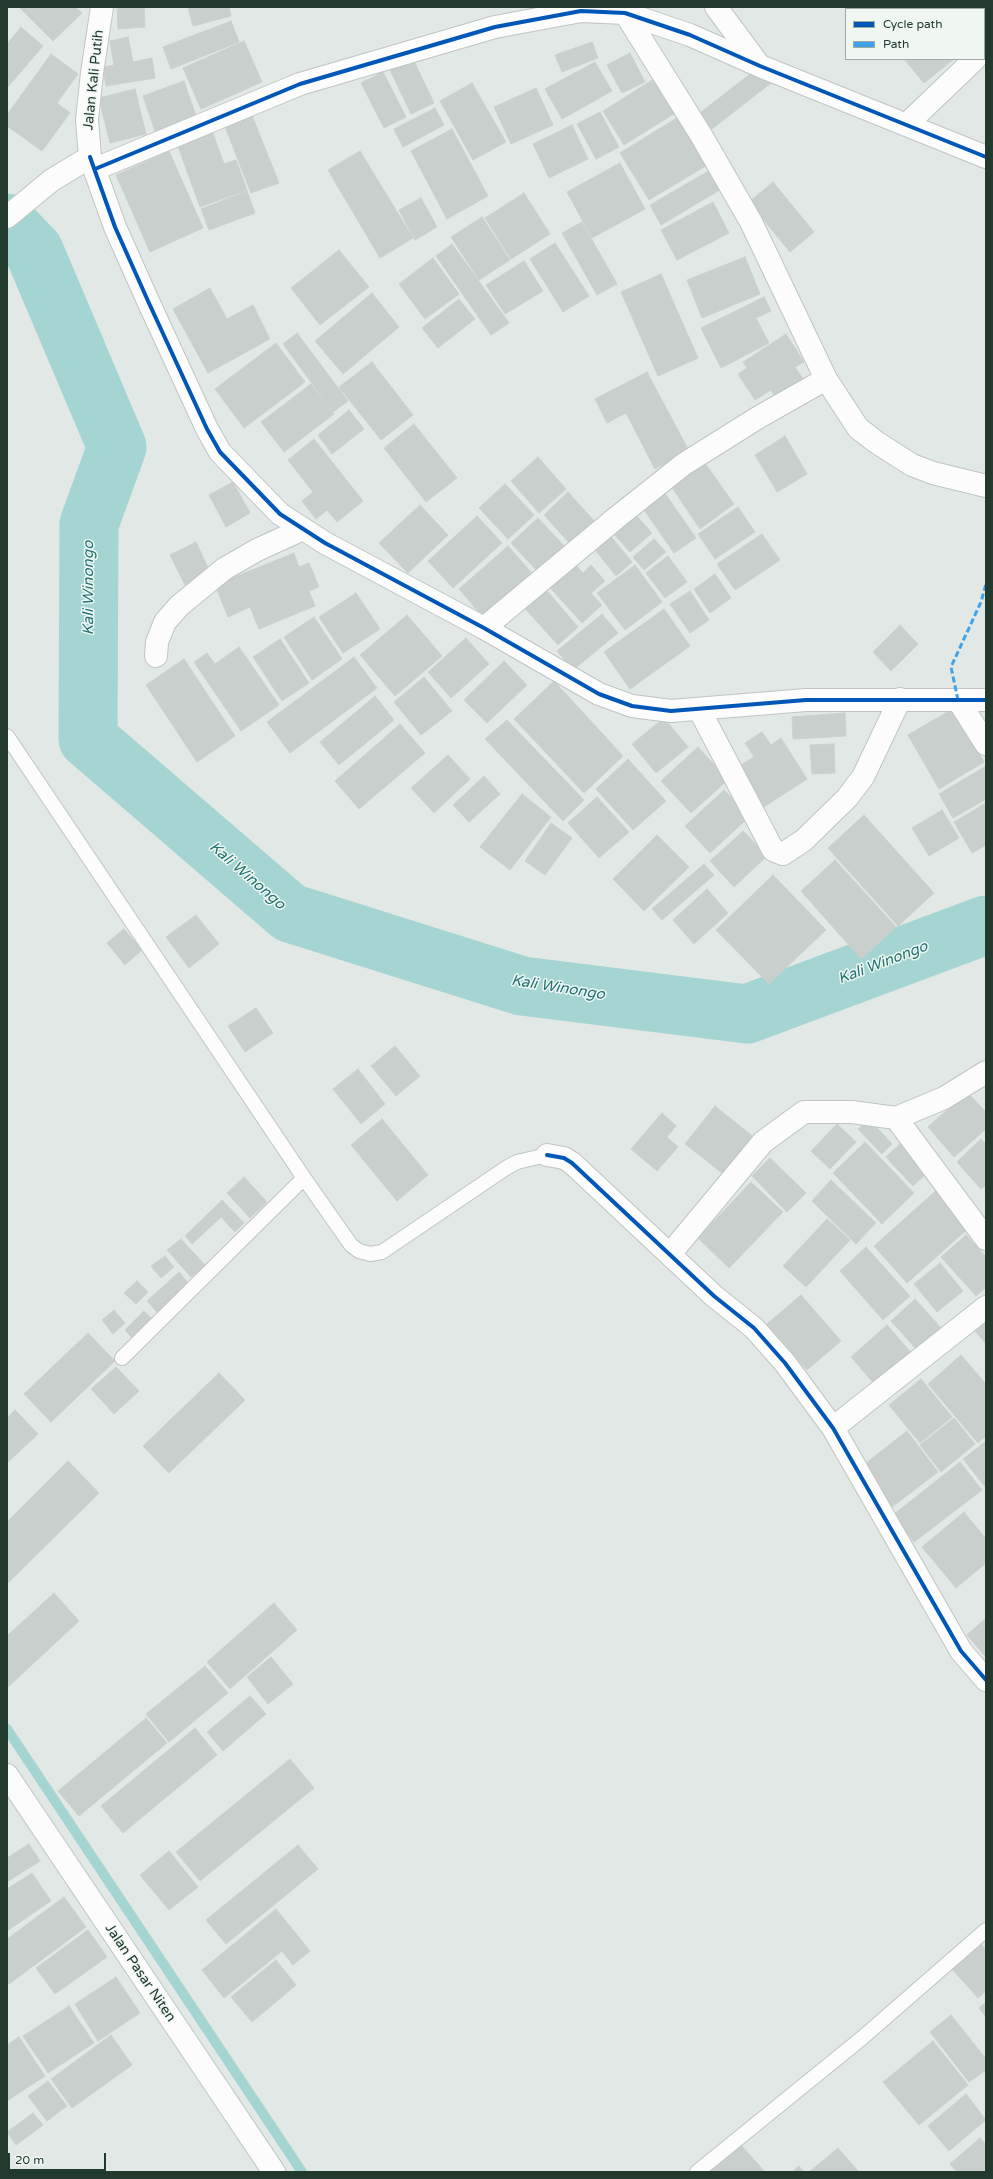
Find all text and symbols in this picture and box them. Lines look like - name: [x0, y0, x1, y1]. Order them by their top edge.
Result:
- legend: [845, 8, 985, 60]
- text: Cycle path: [883, 17, 942, 31]
- street label: Jalan Kali Putih: [80, 29, 108, 131]
- text: Path: [883, 37, 909, 51]
- water label: Kali Winongo: [80, 541, 98, 635]
- water label: Kali Winongo: [205, 838, 289, 914]
- water label: Kali Winongo: [836, 938, 930, 988]
- water label: Kali Winongo: [510, 972, 606, 1004]
- street label: Jalan Pasar Niten: [101, 1921, 179, 2025]
- scale bar: [10, 2145, 108, 2171]
- text: 20 m: [15, 2153, 44, 2167]

